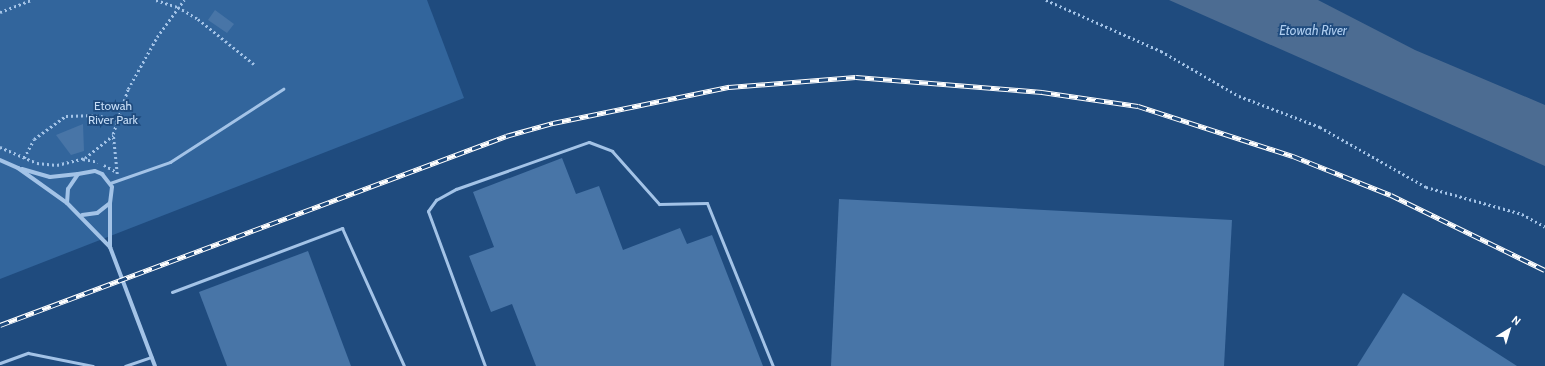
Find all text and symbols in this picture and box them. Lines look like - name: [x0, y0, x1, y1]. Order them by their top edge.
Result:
- water label: Etowah River: [1279, 22, 1347, 38]
- park label: Etowah River Park: [88, 99, 138, 127]
- north arrow: [1489, 310, 1529, 350]
- text: N: [1509, 313, 1524, 328]

